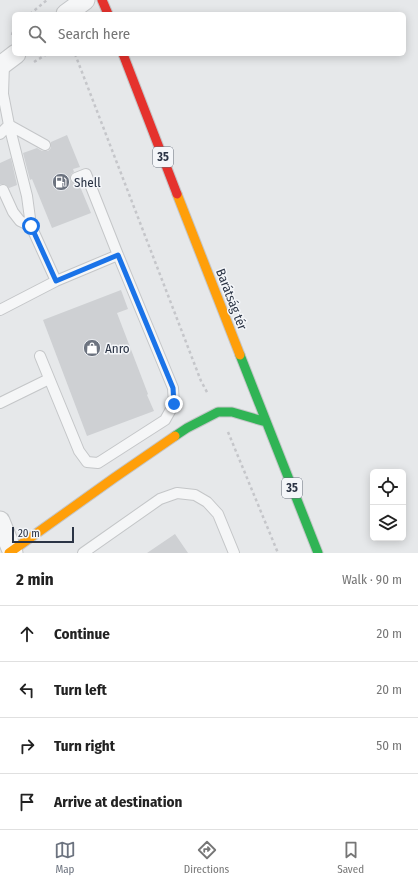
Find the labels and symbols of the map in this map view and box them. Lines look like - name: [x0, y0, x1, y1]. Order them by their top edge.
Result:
- road number: 35: [153, 147, 173, 167]
- fuel station icon: Shell: [51, 172, 71, 192]
- place label: Shell: [74, 175, 101, 190]
- route start: [22, 217, 40, 235]
- street label: Barátság tér: [213, 267, 250, 332]
- shop icon: Anro: [82, 338, 102, 358]
- place label: Anro: [105, 341, 130, 356]
- route end: [165, 395, 183, 413]
- road number: 35: [282, 478, 302, 498]
- scale bar: [12, 525, 74, 544]

